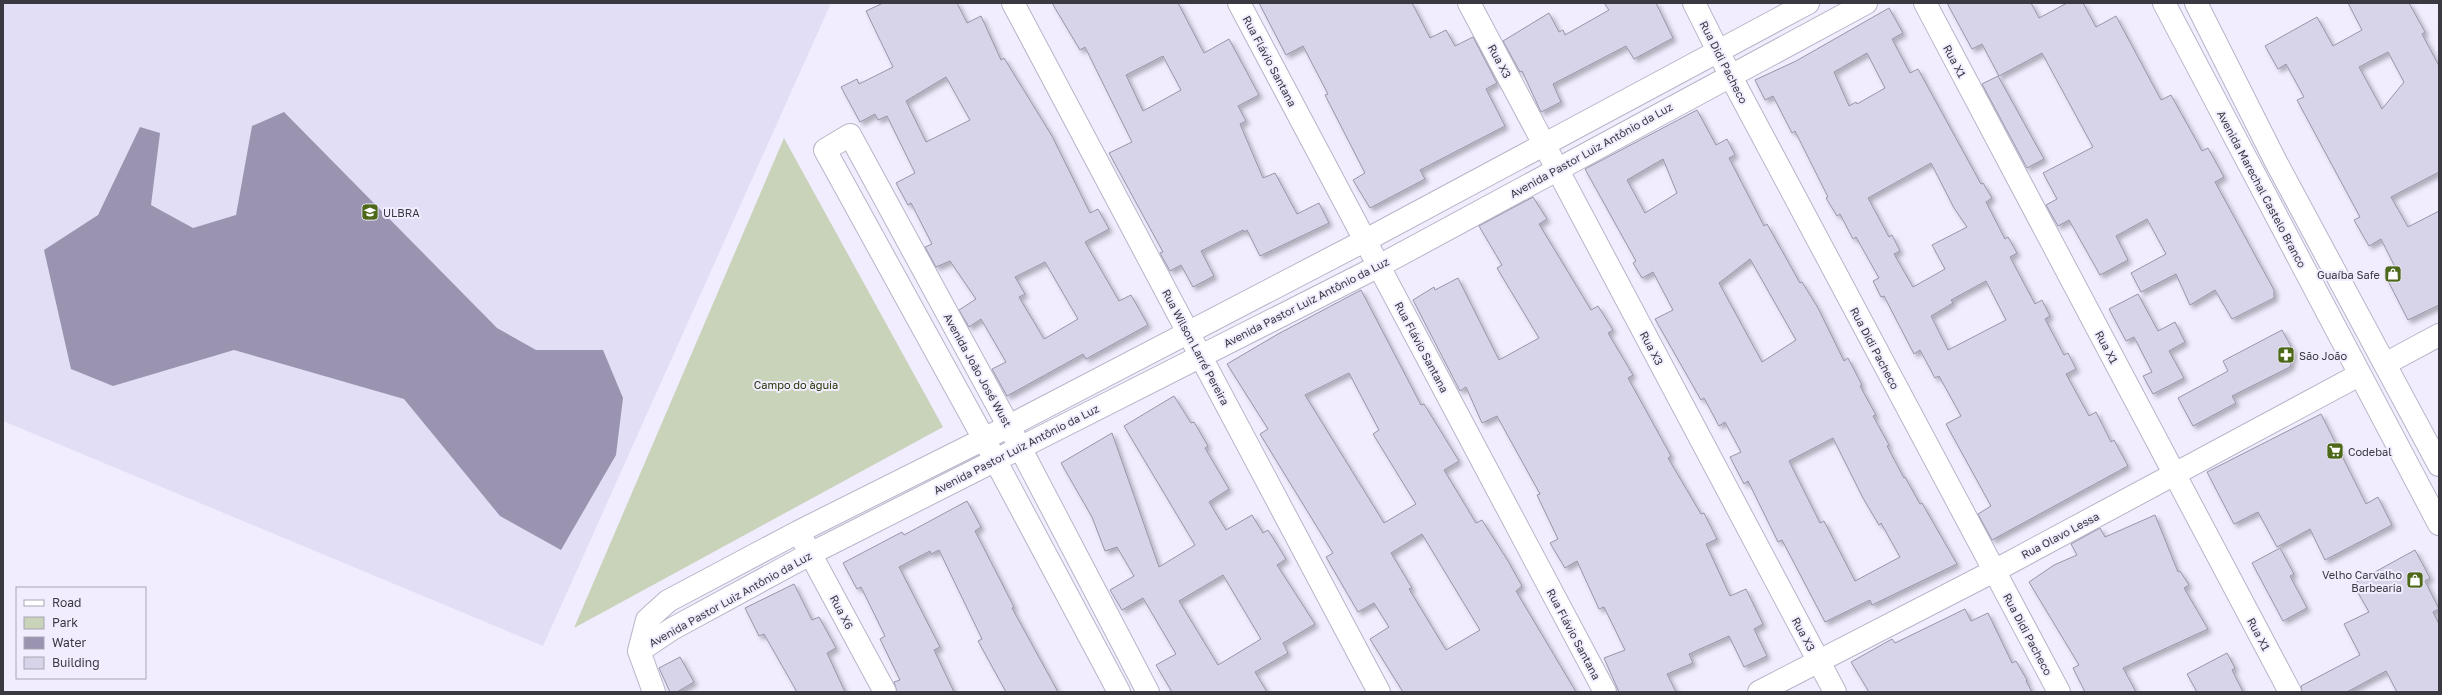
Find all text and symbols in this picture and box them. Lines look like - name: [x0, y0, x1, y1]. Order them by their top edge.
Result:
- street label: Rua Flávio Santana: [1241, 13, 1299, 109]
- street label: Rua Didi Pacheco: [1698, 18, 1751, 106]
- street label: Rua X3: [1486, 42, 1514, 80]
- street label: Rua X1: [1941, 42, 1969, 80]
- street label: Avenida Pastor Luiz Antônio da Luz: [1507, 100, 1675, 200]
- street label: Avenida Marechal Castelo Branco: [2215, 108, 2309, 270]
- school or university icon: ULBRA: [360, 202, 380, 222]
- place label: ULBRA: [383, 206, 420, 219]
- street label: Avenida Pastor Luiz Antônio da Luz: [1221, 254, 1391, 350]
- shop icon: Guaíba Safe: [2383, 264, 2403, 284]
- place label: Guaíba Safe: [2317, 268, 2380, 281]
- street label: Rua Wilson Larré Pereira: [1160, 287, 1232, 407]
- street label: Rua Flávio Santana: [1393, 299, 1451, 395]
- street label: Rua Didi Pacheco: [1848, 305, 1902, 392]
- street label: Avenida João José Wust: [941, 311, 1015, 429]
- street label: Rua X1: [2093, 328, 2121, 366]
- street label: Rua X3: [1638, 329, 1666, 367]
- pharmacy icon: São João: [2276, 345, 2296, 365]
- place label: São João: [2299, 349, 2348, 362]
- park label: Campo do àguia: [754, 378, 838, 391]
- street label: Avenida Pastor Luiz Antônio da Luz: [931, 401, 1101, 497]
- supermarket icon: Codebal: [2325, 441, 2345, 461]
- place label: Codebal: [2348, 445, 2392, 458]
- street label: Rua Olavo Lessa: [2019, 509, 2101, 561]
- street label: Avenida Pastor Luiz Antônio da Luz: [646, 549, 814, 649]
- place label: Velho Carvalho Barbearia: [2322, 568, 2402, 594]
- shop icon: Velho Carvalho Barbearia: [2405, 570, 2425, 590]
- street label: Rua Flávio Santana: [1545, 586, 1603, 682]
- legend: [16, 587, 146, 679]
- street label: Rua Didi Pacheco: [2001, 591, 2055, 678]
- street label: Rua X6: [828, 593, 857, 632]
- text: Road: [52, 595, 81, 610]
- text: Park: [52, 615, 78, 630]
- street label: Rua X3: [1790, 615, 1818, 653]
- street label: Rua X1: [2245, 615, 2273, 653]
- text: Water: [52, 635, 86, 650]
- text: Building: [52, 655, 100, 670]

